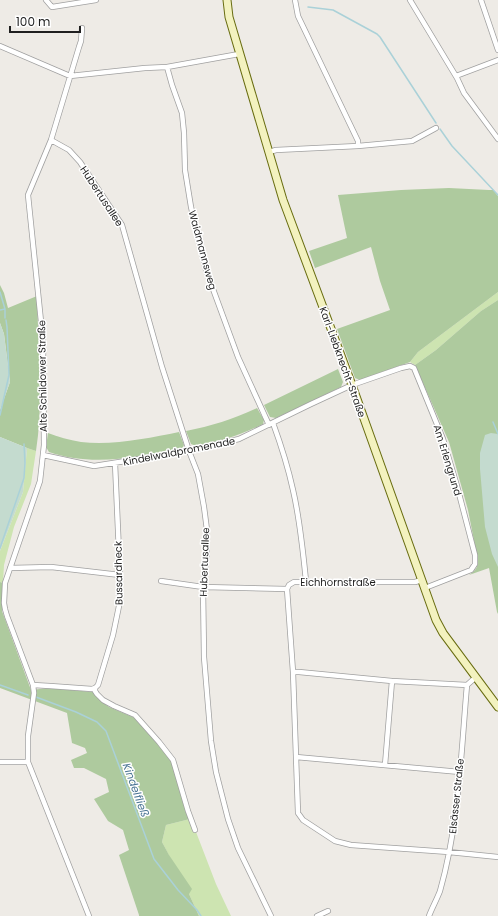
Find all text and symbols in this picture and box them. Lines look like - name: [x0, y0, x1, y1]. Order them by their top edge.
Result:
- scale bar: [10, 8, 80, 34]
- text: 100 m: [16, 13, 50, 30]
- street label: Hubertusallee: [76, 163, 127, 229]
- street label: Waidmannsweg: [185, 209, 220, 292]
- street label: Karl-Liebknecht-Straße: [316, 305, 370, 420]
- street label: Alte Schildower Straße: [34, 320, 51, 432]
- street label: Am Erlengrund: [430, 423, 465, 498]
- street label: Kindelwaldpromenade: [122, 433, 236, 470]
- street label: Hubertusallee: [196, 527, 213, 597]
- street label: Bussardheck: [110, 540, 127, 605]
- street label: Eichhornstraße: [300, 575, 376, 590]
- street label: Elsässer Straße: [445, 758, 468, 834]
- water label: Kindelfließ: [119, 761, 153, 819]

